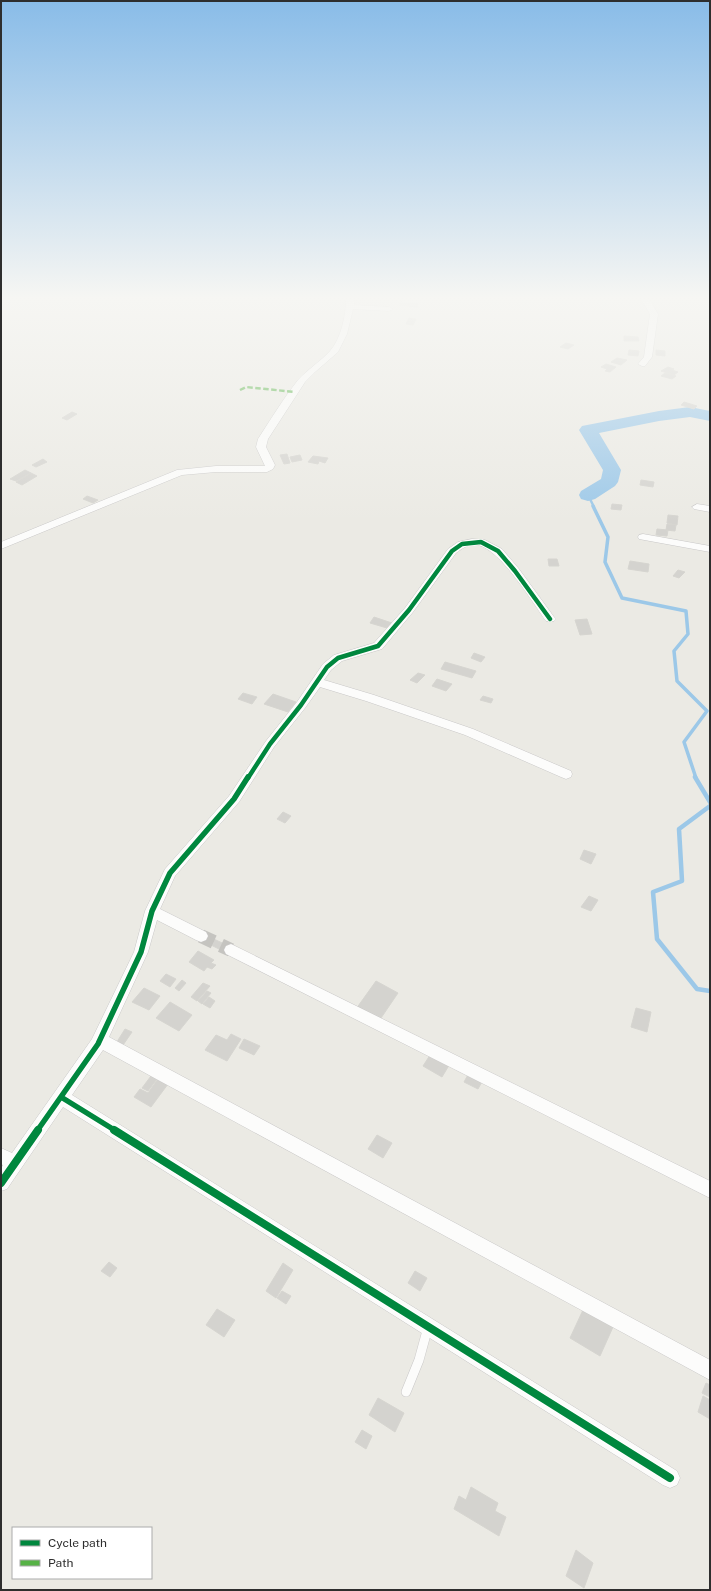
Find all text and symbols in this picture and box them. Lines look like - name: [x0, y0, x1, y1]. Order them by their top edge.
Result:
- legend: [12, 1527, 152, 1579]
- text: Cycle path: [48, 1536, 107, 1550]
- text: Path: [48, 1556, 74, 1570]

